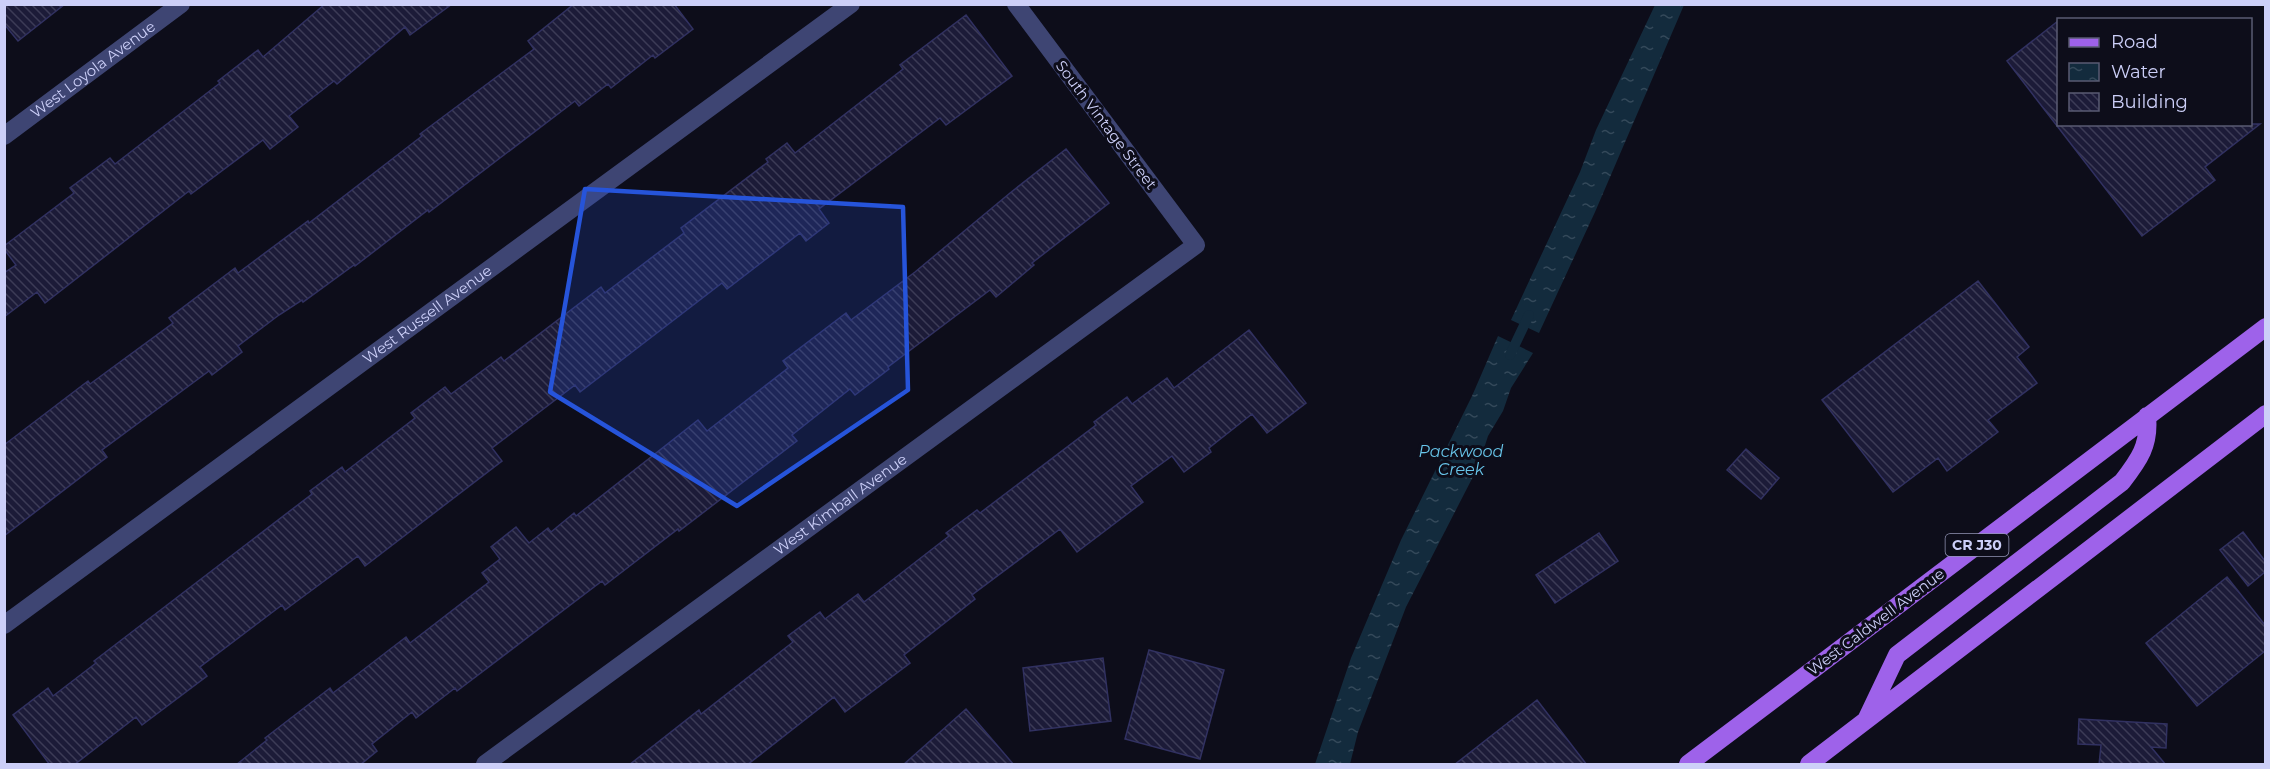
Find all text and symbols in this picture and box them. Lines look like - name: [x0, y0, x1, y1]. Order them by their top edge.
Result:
- street label: West Loyola Avenue: [26, 16, 159, 122]
- legend: [2057, 18, 2252, 126]
- text: Road: [2111, 31, 2158, 53]
- street label: South Vintage Street: [1052, 56, 1161, 193]
- text: Water: [2111, 61, 2166, 83]
- text: Building: [2111, 91, 2188, 113]
- street label: West Russell Avenue: [359, 261, 495, 368]
- water label: Packwood Creek: [1419, 442, 1504, 479]
- street label: West Kimball Avenue: [770, 449, 911, 559]
- road number: CR J30: [1946, 534, 2008, 556]
- street label: West Caldwell Avenue: [1804, 564, 1948, 679]

